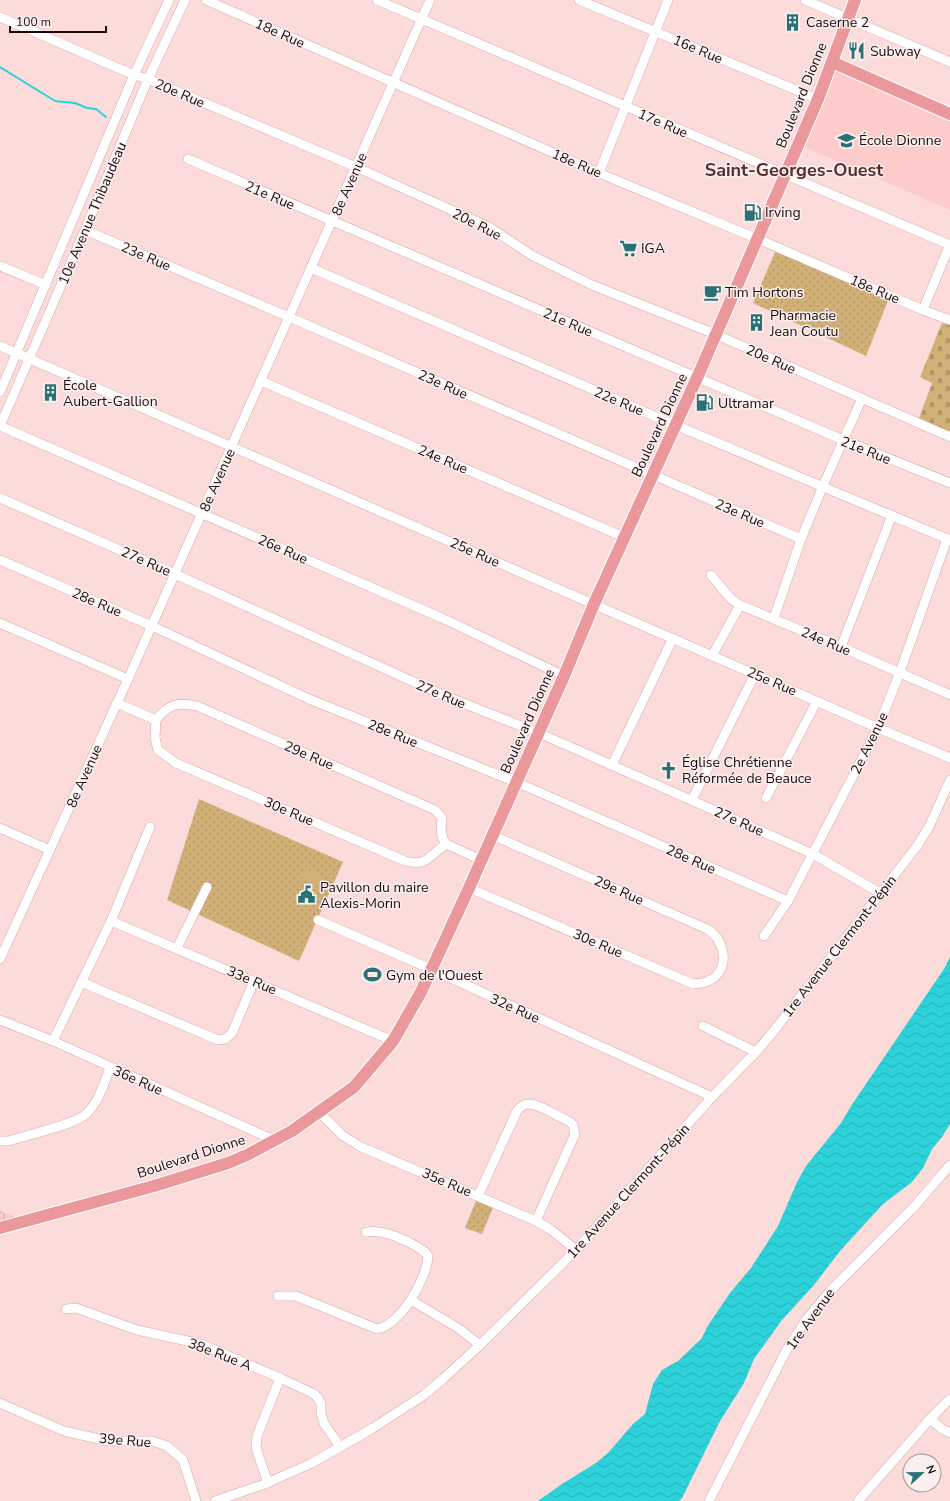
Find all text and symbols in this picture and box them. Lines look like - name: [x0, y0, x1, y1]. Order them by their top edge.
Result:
- scale bar: [10, 8, 106, 34]
- building icon: Caserne 2: [783, 12, 803, 32]
- place label: Caserne 2: [806, 13, 869, 32]
- text: 100 m: [16, 14, 51, 30]
- street label: 18e Rue: [252, 14, 308, 53]
- street label: 16e Rue: [670, 30, 726, 68]
- street label: Boulevard Dionne: [772, 39, 831, 151]
- restaurant icon: Subway: [847, 41, 867, 61]
- place label: Subway: [870, 42, 922, 61]
- street label: 20e Rue: [152, 74, 208, 112]
- street label: 17e Rue: [635, 104, 691, 142]
- school or university icon: École Dionne: [836, 130, 856, 150]
- place label: École Dionne: [859, 131, 941, 150]
- street label: 10e Avenue Thibaudeau: [54, 139, 131, 287]
- street label: 18e Rue: [549, 144, 605, 182]
- street label: 8e Avenue: [327, 150, 372, 219]
- district label: Saint-Georges-Ouest: [705, 158, 883, 182]
- street label: 21e Rue: [242, 176, 298, 214]
- fuel station icon: Irving: [742, 202, 762, 222]
- place label: Irving: [765, 203, 801, 222]
- street label: 20e Rue: [449, 204, 504, 245]
- street label: 23e Rue: [118, 237, 174, 275]
- supermarket icon: IGA: [618, 238, 638, 258]
- place label: IGA: [641, 239, 665, 258]
- street label: 18e Rue: [847, 270, 903, 308]
- cafe icon: Tim Hortons: [702, 282, 722, 302]
- place label: Tim Hortons: [725, 283, 804, 302]
- street label: 21e Rue: [540, 303, 596, 341]
- place label: Pharmacie Jean Coutu: [769, 306, 838, 341]
- building icon: Pharmacie Jean Coutu: [747, 313, 767, 333]
- street label: 20e Rue: [743, 340, 799, 379]
- street label: 23e Rue: [415, 365, 471, 404]
- street label: Boulevard Dionne: [627, 370, 692, 480]
- place label: École Aubert-Gallion: [63, 376, 158, 411]
- street label: 22e Rue: [591, 382, 647, 420]
- building icon: École Aubert-Gallion: [40, 383, 60, 403]
- fuel station icon: Ultramar: [695, 393, 715, 413]
- place label: Ultramar: [718, 394, 774, 413]
- street label: 21e Rue: [838, 432, 894, 469]
- street label: 24e Rue: [415, 440, 471, 478]
- street label: 8e Avenue: [195, 446, 240, 515]
- street label: 23e Rue: [712, 494, 768, 532]
- street label: 26e Rue: [255, 530, 311, 569]
- street label: 25e Rue: [447, 533, 503, 572]
- street label: 27e Rue: [118, 542, 174, 581]
- street label: 28e Rue: [69, 583, 125, 621]
- street label: 24e Rue: [798, 622, 854, 660]
- street label: 25e Rue: [744, 662, 800, 700]
- street label: Boulevard Dionne: [496, 666, 559, 776]
- street label: 27e Rue: [413, 675, 469, 713]
- street label: 2e Avenue: [846, 709, 893, 778]
- street label: 28e Rue: [365, 715, 421, 752]
- street label: 29e Rue: [281, 736, 337, 774]
- street label: 8e Avenue: [62, 742, 107, 811]
- place label: Église Chrétienne Réformée de Beauce: [682, 753, 812, 788]
- church icon: Église Chrétienne Réformée de Beauce: [659, 760, 679, 780]
- street label: 30e Rue: [261, 792, 317, 830]
- street label: 27e Rue: [711, 802, 767, 841]
- street label: 28e Rue: [663, 840, 719, 879]
- street label: 29e Rue: [591, 871, 647, 910]
- street label: 1re Avenue Clermont-Pépin: [778, 871, 901, 1021]
- place label: Pavillon du maire Alexis-Morin: [320, 878, 429, 913]
- public building icon: Pavillon du maire Alexis-Morin: [297, 885, 317, 905]
- street label: 30e Rue: [570, 924, 626, 962]
- street label: 33e Rue: [224, 961, 280, 999]
- sports icon: Gym de l'Ouest: [363, 965, 383, 985]
- place label: Gym de l'Ouest: [386, 966, 483, 985]
- street label: 32e Rue: [487, 989, 543, 1028]
- street label: 36e Rue: [110, 1061, 166, 1100]
- street label: 1re Avenue Clermont-Pépin: [563, 1120, 694, 1263]
- street label: Boulevard Dionne: [135, 1130, 248, 1183]
- street label: 35e Rue: [419, 1163, 475, 1201]
- street label: 1re Avenue: [782, 1285, 839, 1354]
- street label: 38e Rue A: [185, 1334, 254, 1375]
- street label: 39e Rue: [98, 1429, 152, 1452]
- north arrow: [902, 1453, 942, 1493]
- text: N: [922, 1463, 939, 1476]

